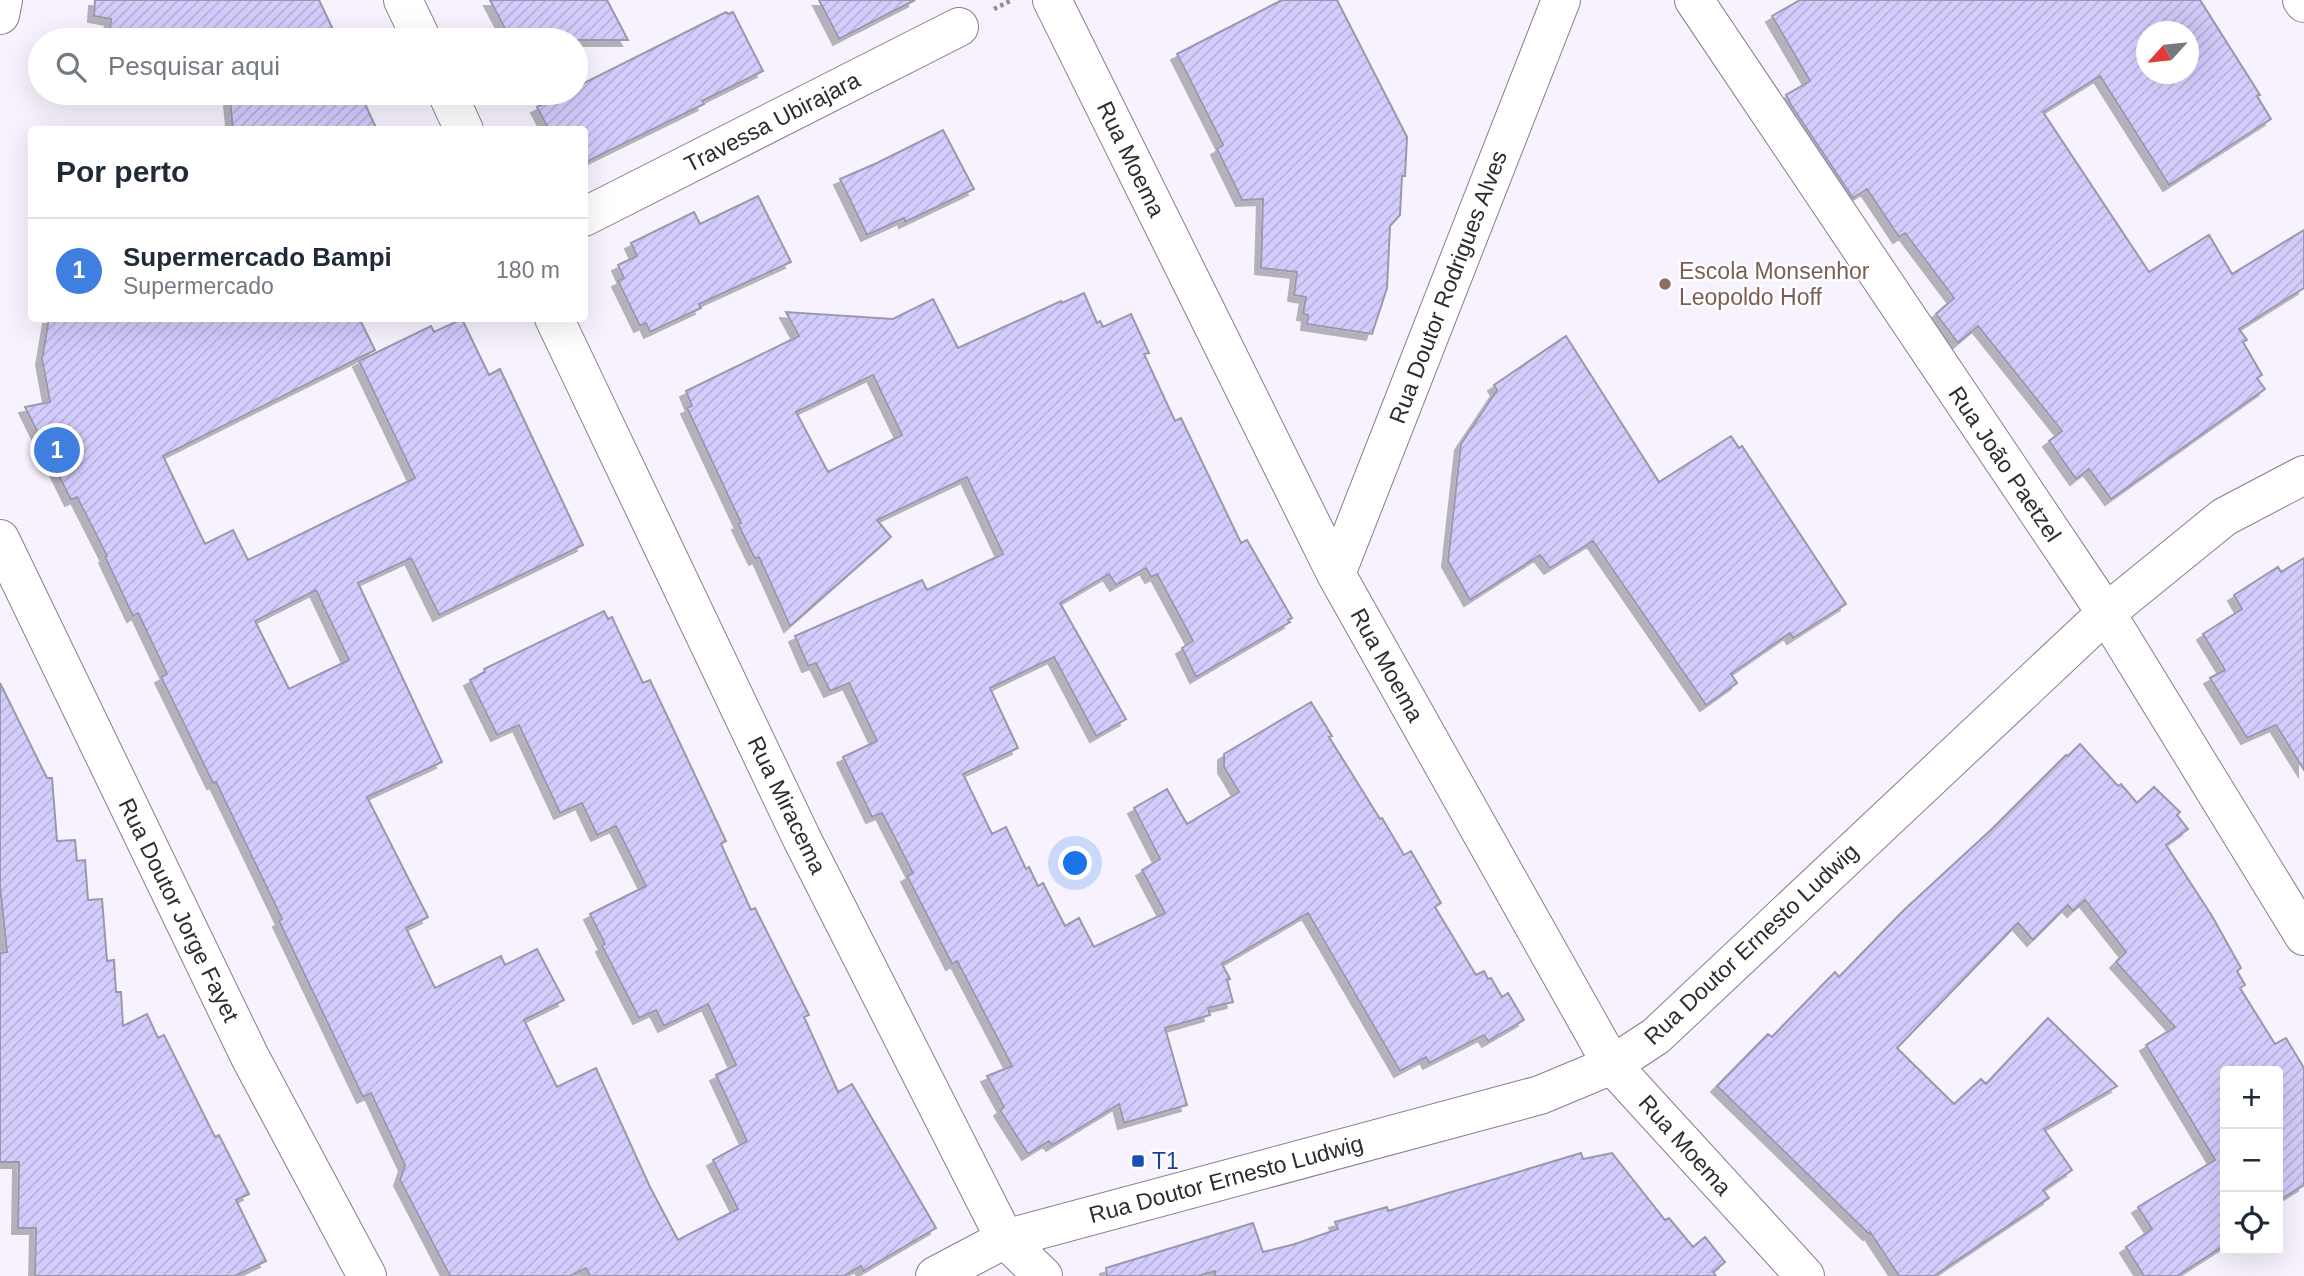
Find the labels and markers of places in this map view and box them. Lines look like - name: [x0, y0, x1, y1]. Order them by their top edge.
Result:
- place label: Escola Monsenhor Leopoldo Hoff: [1679, 258, 1870, 310]
- marker: Escola Monsenhor Leopoldo Hoff: [1657, 276, 1673, 292]
- pin: 1: [34, 424, 80, 476]
- place label: T1: [1152, 1148, 1179, 1174]
- marker: T1: [1130, 1153, 1146, 1169]

